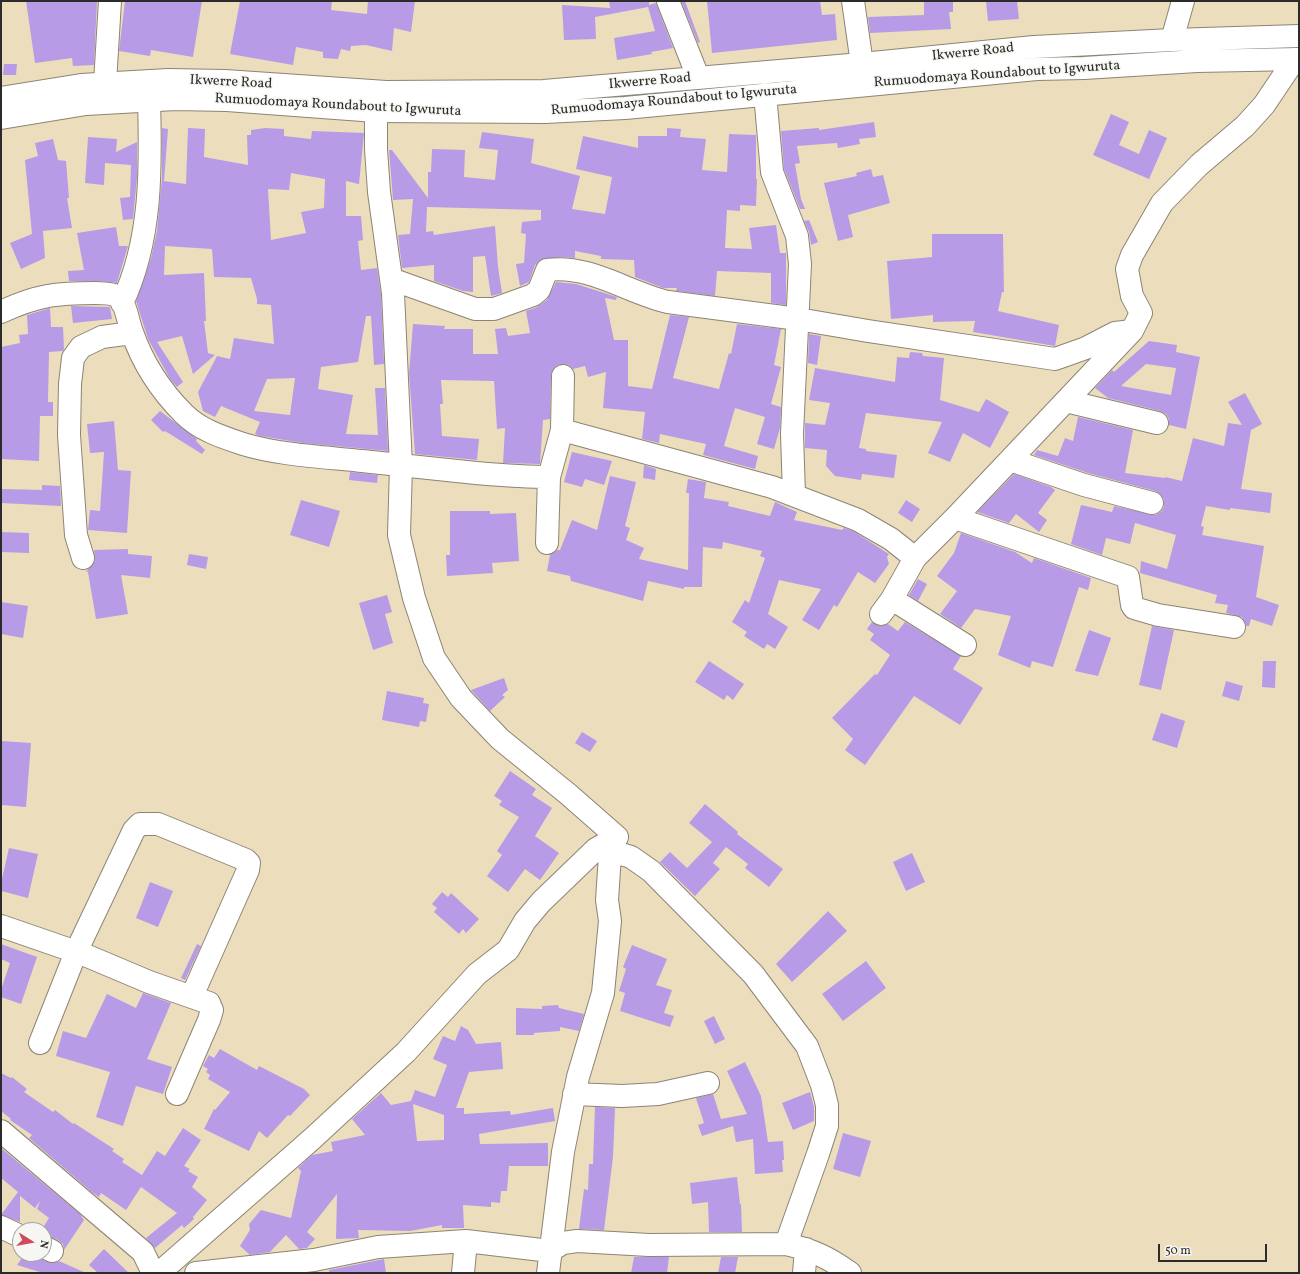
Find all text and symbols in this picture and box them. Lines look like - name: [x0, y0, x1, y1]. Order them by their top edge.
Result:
- street label: Ikwerre Road: [931, 40, 1015, 66]
- street label: Rumuodomaya Roundabout to Igwuruta: [873, 58, 1121, 92]
- street label: Ikwerre Road: [608, 70, 692, 94]
- street label: Ikwerre Road: [189, 72, 273, 94]
- street label: Rumuodomaya Roundabout to Igwuruta: [550, 82, 798, 120]
- street label: Rumuodomaya Roundabout to Igwuruta: [214, 91, 462, 121]
- north arrow: [12, 1222, 52, 1262]
- scale bar: [1160, 1236, 1269, 1262]
- text: N: [35, 1239, 51, 1250]
- text: 50 m: [1165, 1243, 1191, 1259]

